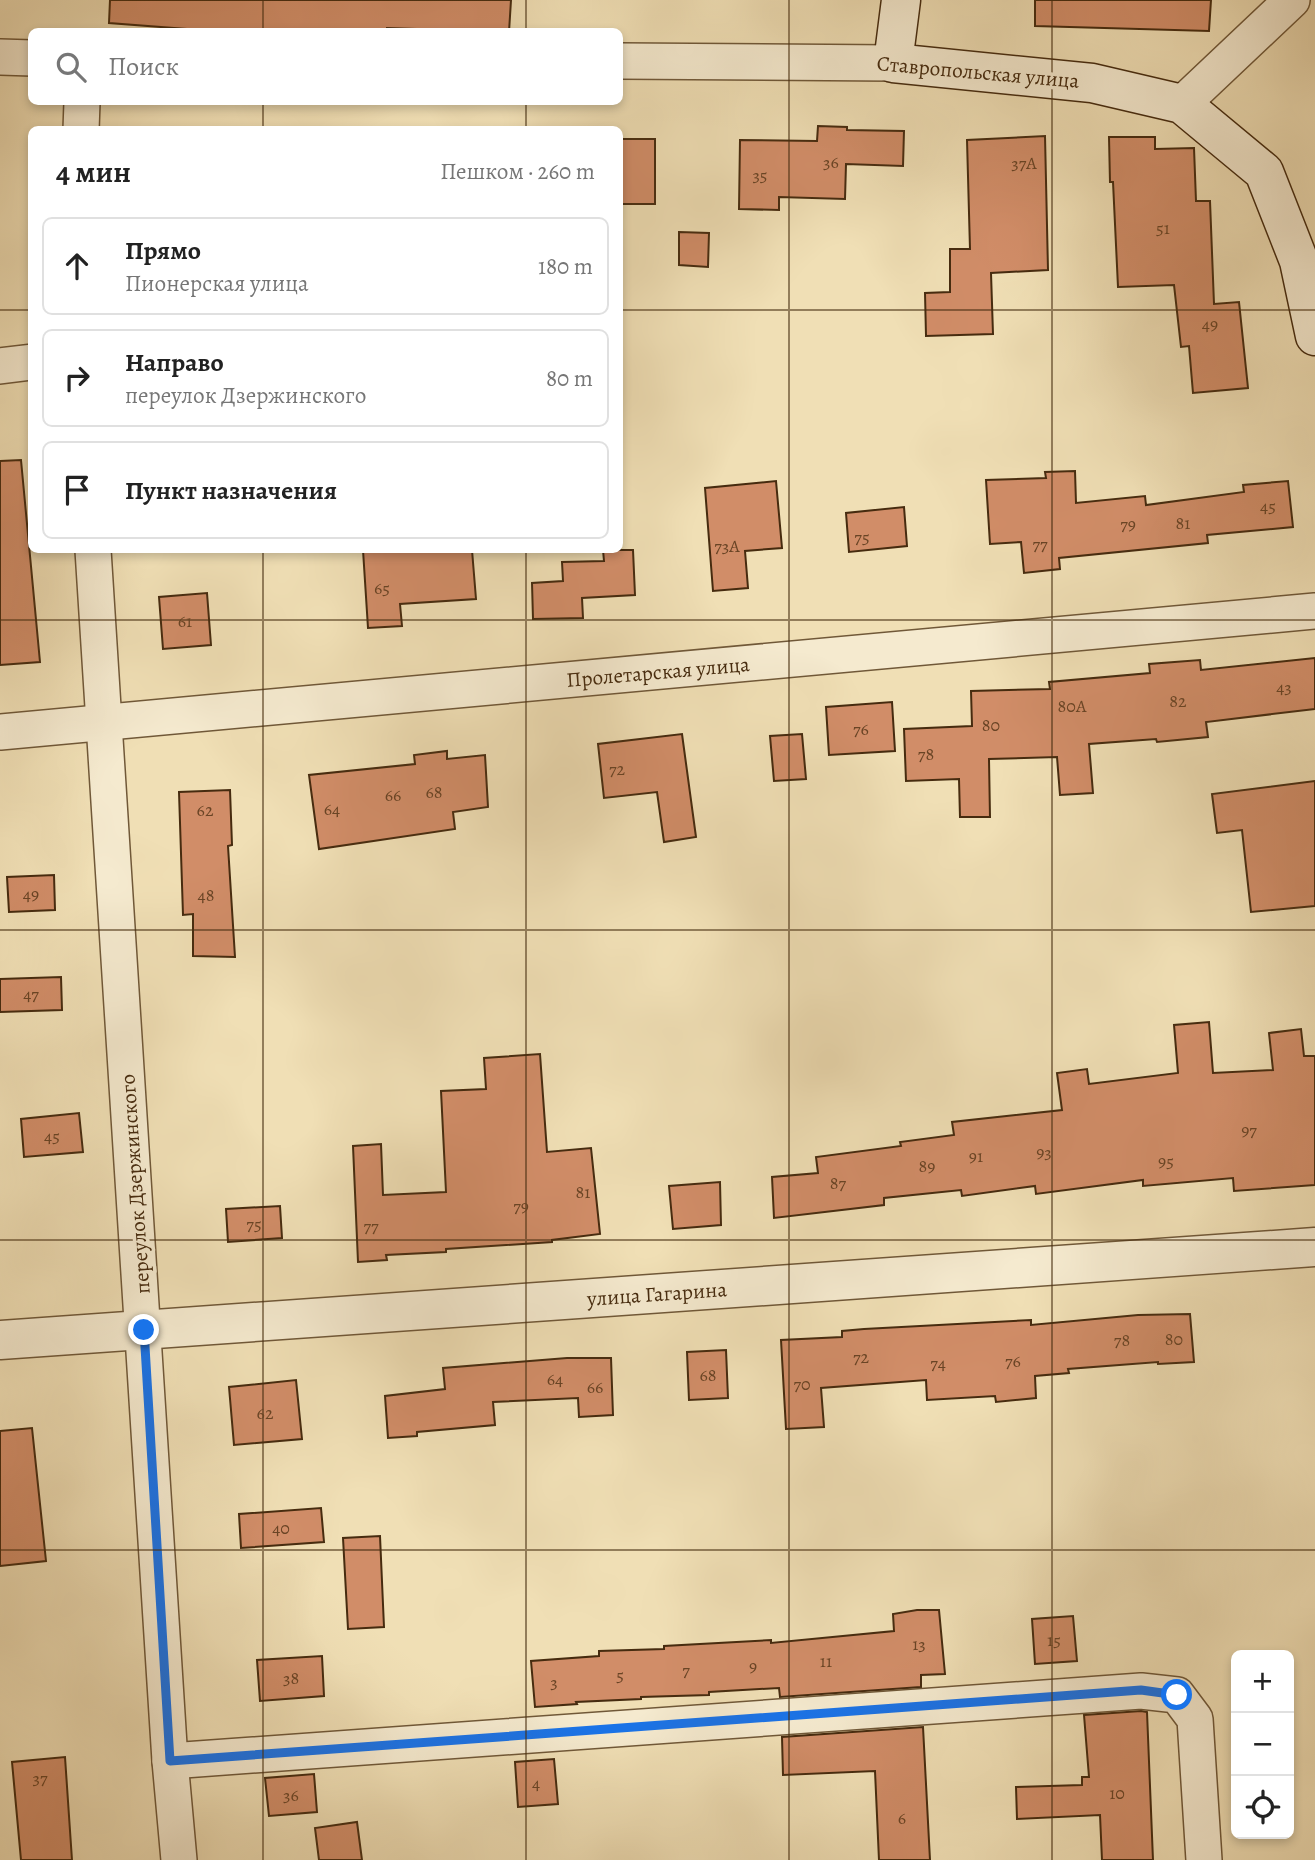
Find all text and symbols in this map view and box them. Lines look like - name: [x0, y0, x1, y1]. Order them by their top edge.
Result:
- search box: [28, 28, 623, 105]
- icon: search: [52, 48, 90, 86]
- text: Поиск: [108, 49, 179, 84]
- street label: Ставропольская улица: [876, 49, 1081, 95]
- house number: 36: [823, 150, 839, 174]
- house number: 37А: [1011, 151, 1037, 175]
- text: 4 мин: [56, 152, 131, 192]
- text: Пешком · 260 m: [440, 156, 595, 187]
- house number: 35: [752, 163, 768, 187]
- house number: 51: [1156, 216, 1170, 240]
- text: Прямо: [125, 233, 201, 268]
- icon: ahead: [58, 247, 96, 285]
- text: 180 m: [538, 251, 593, 282]
- text: Пионерская улица: [125, 268, 309, 299]
- house number: 49: [1202, 312, 1218, 336]
- text: Направо: [125, 345, 224, 380]
- icon: right: [58, 359, 96, 397]
- text: 80 m: [546, 363, 593, 394]
- text: переулок Дзержинского: [125, 380, 366, 411]
- icon: arrive: [58, 471, 96, 509]
- text: Пункт назначения: [125, 473, 337, 508]
- house number: 45: [1260, 494, 1276, 518]
- house number: 81: [1176, 511, 1190, 535]
- house number: 79: [1120, 512, 1136, 536]
- house number: 75: [854, 525, 870, 549]
- house number: 77: [1032, 532, 1048, 556]
- house number: 73А: [714, 534, 740, 558]
- house number: 65: [374, 576, 390, 600]
- house number: 61: [178, 609, 192, 633]
- street label: Пролетарская улица: [565, 650, 751, 694]
- house number: 43: [1276, 675, 1292, 699]
- house number: 82: [1169, 689, 1187, 713]
- house number: 80А: [1058, 694, 1087, 718]
- house number: 80: [982, 713, 1000, 737]
- house number: 76: [853, 717, 869, 741]
- house number: 78: [918, 742, 934, 766]
- house number: 72: [609, 757, 625, 781]
- house number: 68: [425, 780, 443, 804]
- house number: 66: [385, 783, 401, 807]
- house number: 64: [324, 797, 340, 821]
- house number: 62: [197, 798, 214, 822]
- house number: 49: [23, 882, 39, 906]
- house number: 48: [198, 883, 214, 907]
- house number: 47: [23, 982, 39, 1006]
- street label: переулок Дзержинского: [113, 1073, 157, 1295]
- house number: 97: [1241, 1118, 1257, 1142]
- house number: 45: [44, 1124, 60, 1148]
- house number: 93: [1036, 1140, 1052, 1164]
- house number: 91: [969, 1144, 983, 1168]
- house number: 95: [1158, 1149, 1174, 1173]
- house number: 89: [919, 1154, 935, 1178]
- house number: 87: [830, 1171, 847, 1195]
- house number: 81: [576, 1180, 590, 1204]
- house number: 79: [513, 1194, 529, 1218]
- house number: 75: [246, 1212, 262, 1236]
- house number: 77: [363, 1214, 379, 1238]
- street label: улица Гагарина: [585, 1275, 728, 1313]
- route end: [128, 1314, 159, 1345]
- house number: 80: [1165, 1327, 1183, 1351]
- house number: 78: [1114, 1328, 1130, 1352]
- house number: 72: [853, 1345, 869, 1369]
- house number: 76: [1005, 1349, 1021, 1373]
- house number: 74: [930, 1351, 946, 1375]
- house number: 68: [699, 1363, 717, 1387]
- house number: 64: [547, 1367, 563, 1391]
- house number: 70: [793, 1372, 811, 1396]
- house number: 66: [587, 1375, 603, 1399]
- house number: 62: [257, 1401, 274, 1425]
- house number: 40: [272, 1516, 290, 1540]
- house number: 15: [1047, 1628, 1061, 1652]
- house number: 13: [912, 1632, 926, 1656]
- house number: 11: [820, 1649, 832, 1673]
- map controls: [1231, 1650, 1294, 1839]
- button: +: [1231, 1650, 1294, 1713]
- house number: 9: [749, 1654, 757, 1678]
- house number: 7: [682, 1658, 690, 1682]
- house number: 5: [616, 1663, 624, 1687]
- house number: 38: [283, 1666, 299, 1690]
- house number: 3: [550, 1670, 558, 1694]
- route start: [1161, 1679, 1192, 1710]
- button: −: [1231, 1713, 1294, 1776]
- house number: 37: [32, 1766, 48, 1790]
- house number: 4: [532, 1771, 540, 1795]
- button: locate: [1231, 1776, 1294, 1839]
- house number: 10: [1109, 1781, 1125, 1805]
- house number: 36: [283, 1783, 299, 1807]
- house number: 6: [898, 1806, 906, 1830]

